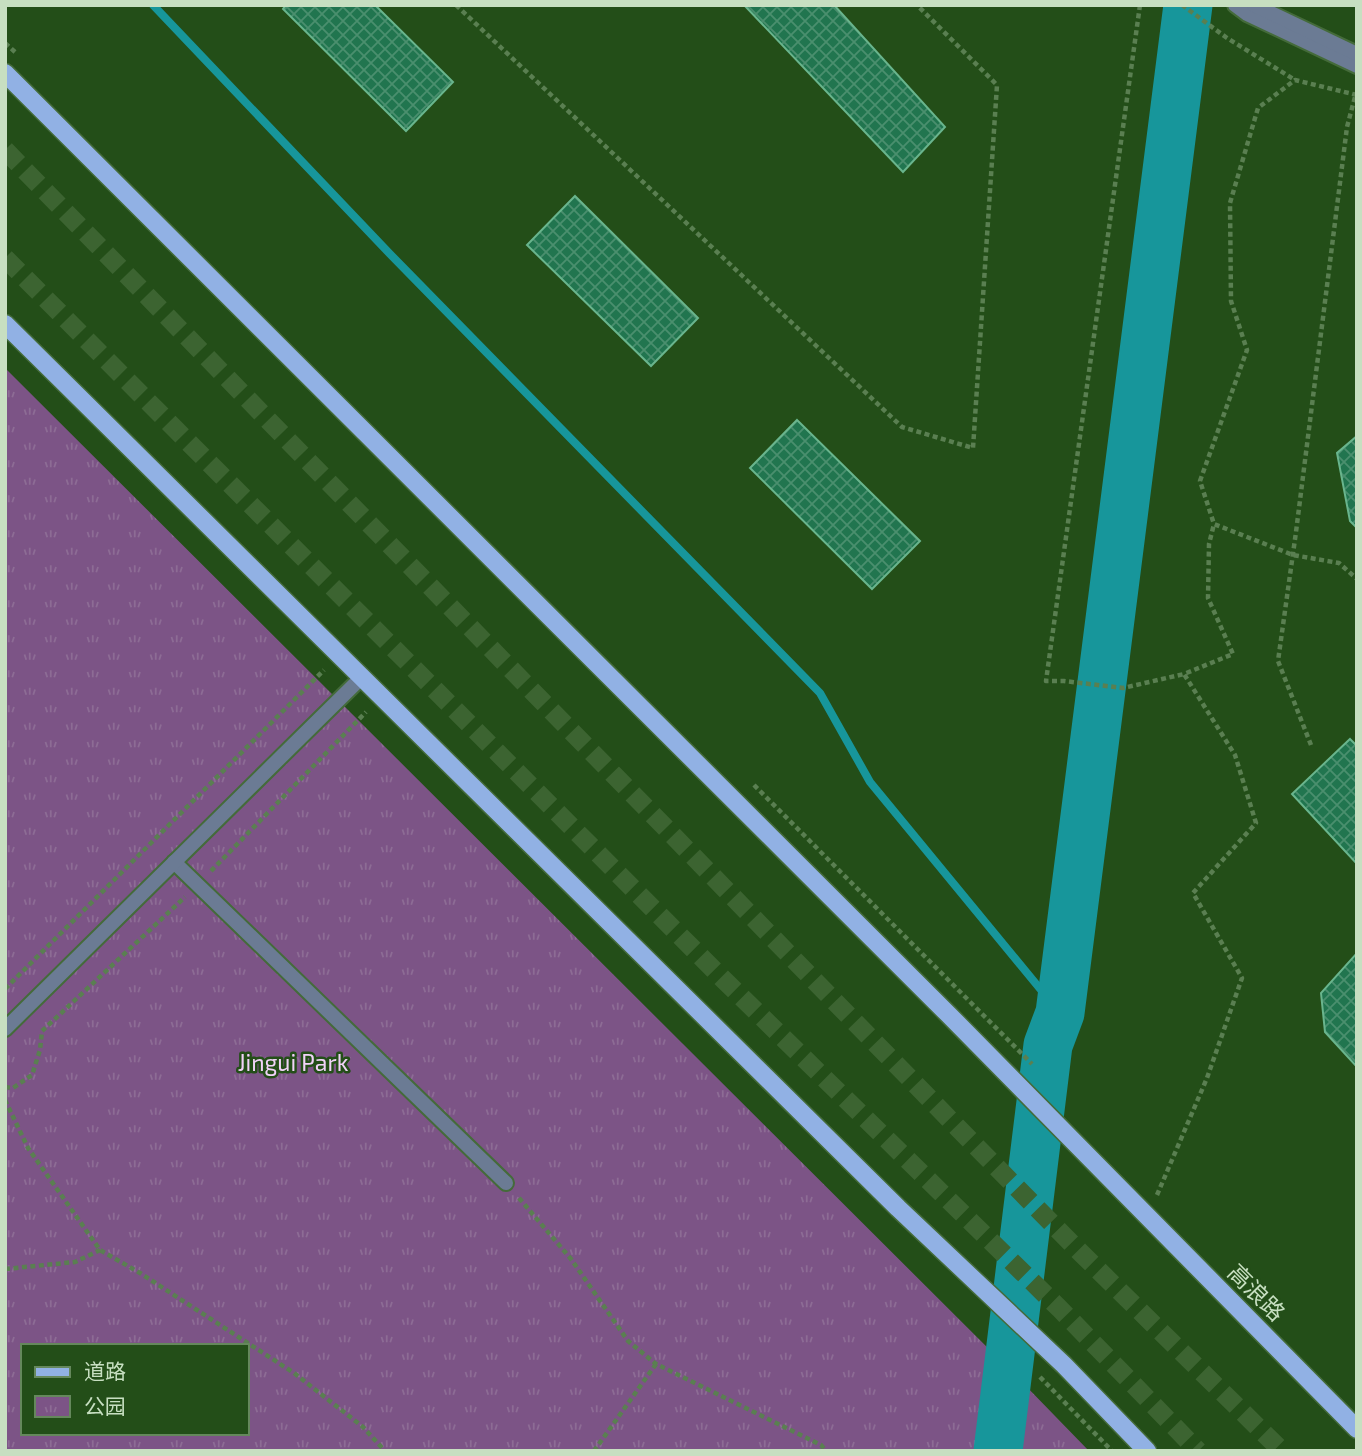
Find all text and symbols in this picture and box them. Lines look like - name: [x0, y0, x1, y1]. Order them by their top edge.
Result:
- park label: Jingui Park: [238, 1048, 349, 1076]
- street label: 高浪路: [1223, 1258, 1291, 1326]
- legend: [21, 1344, 248, 1435]
- text: 道路: [84, 1358, 126, 1383]
- text: 公园: [84, 1393, 126, 1418]

